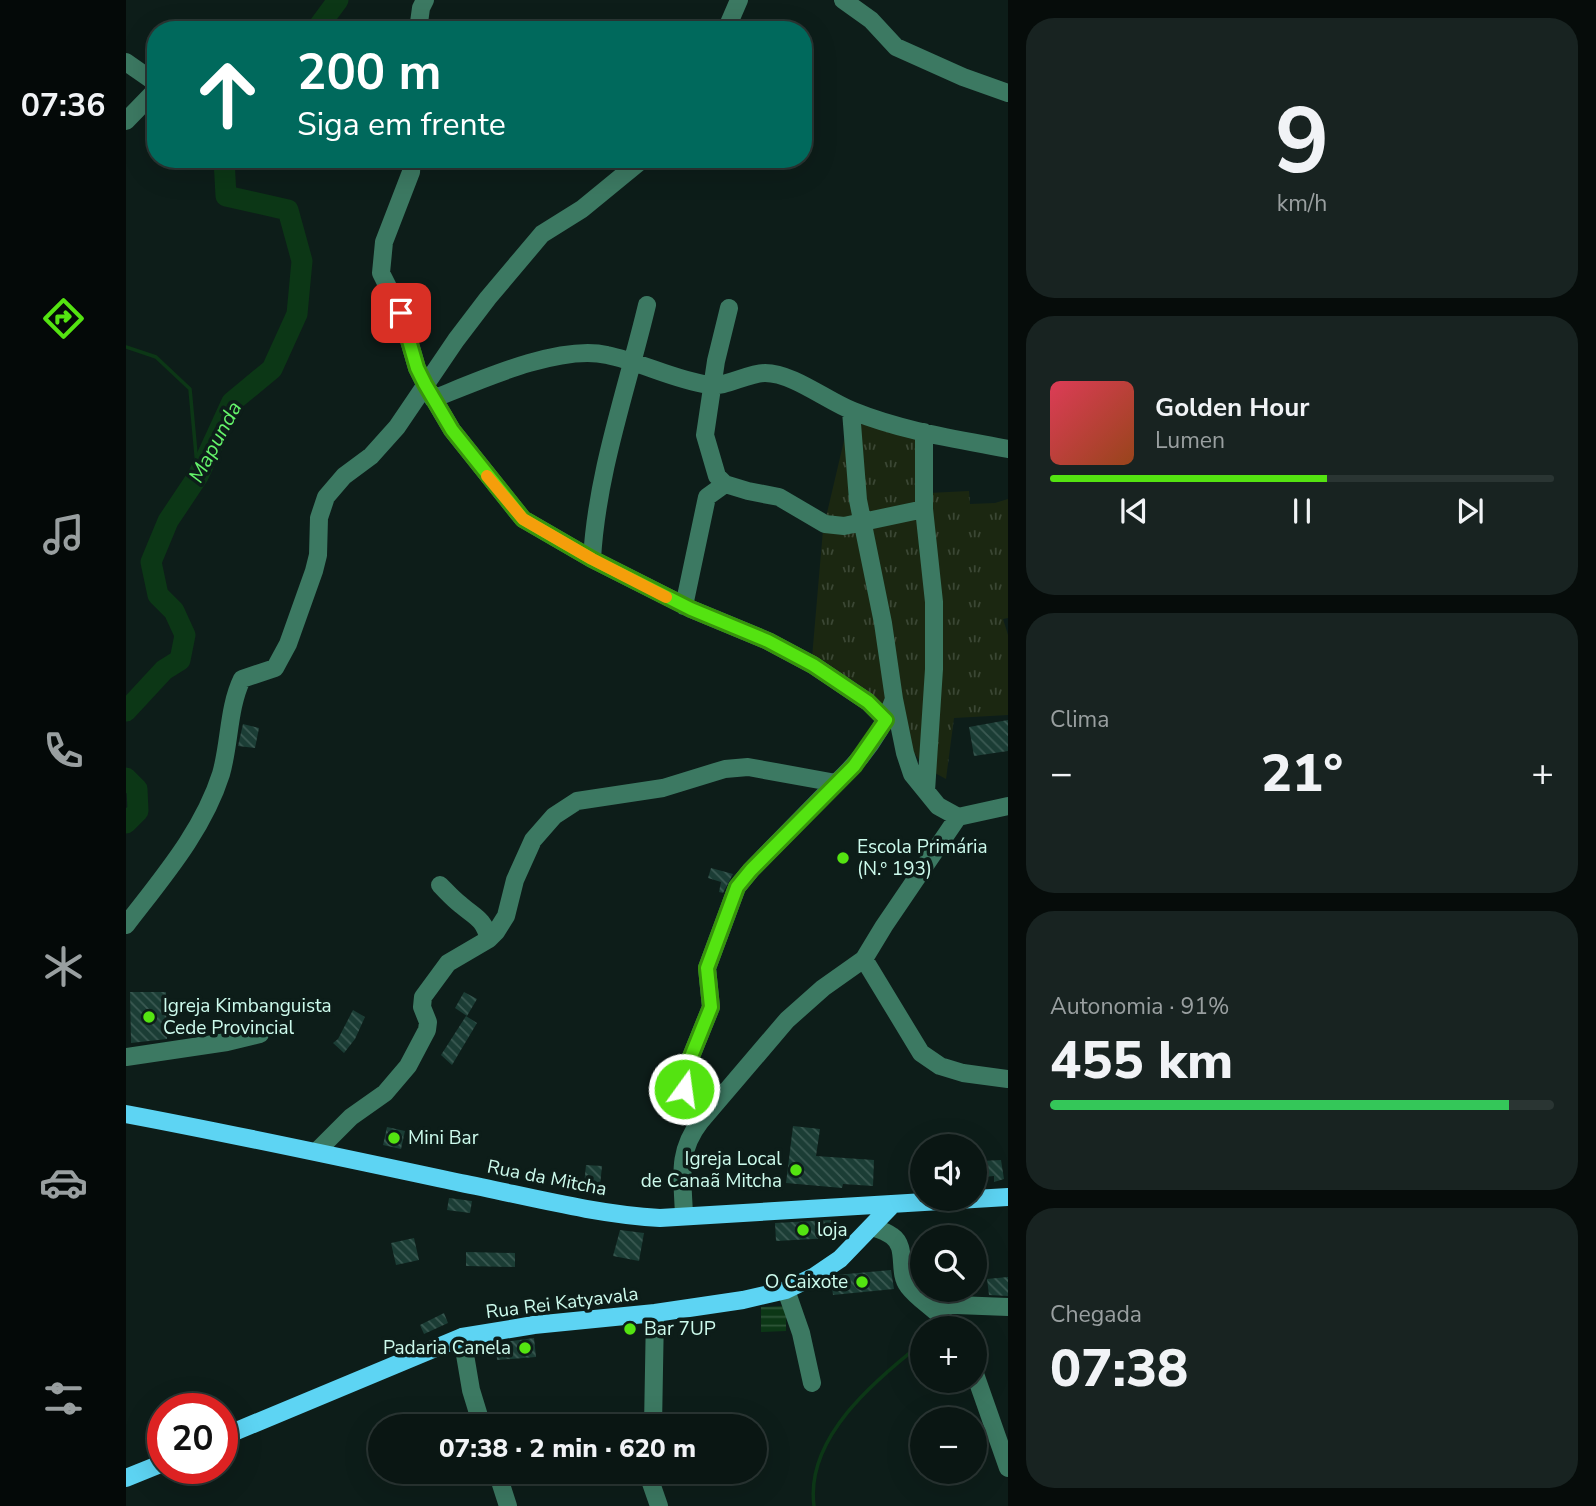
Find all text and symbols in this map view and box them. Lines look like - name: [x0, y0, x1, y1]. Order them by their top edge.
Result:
- text: 200 m: [297, 39, 441, 106]
- icon: ahead: [182, 49, 273, 140]
- text: 9: [1275, 80, 1329, 204]
- text: 07:36: [21, 84, 105, 127]
- text: Siga em frente: [297, 103, 506, 146]
- text: km/h: [1277, 188, 1327, 219]
- pin: [371, 283, 431, 343]
- icon: directions: [39, 294, 88, 343]
- icon: arrive: [382, 294, 420, 332]
- text: Golden Hour: [1155, 390, 1310, 425]
- water label: Mapunda: [182, 396, 248, 488]
- text: Lumen: [1155, 425, 1225, 456]
- icon: previous: [1115, 492, 1153, 530]
- icon: pause: [1283, 492, 1321, 530]
- icon: next: [1451, 492, 1489, 530]
- icon: music: [39, 510, 88, 559]
- text: Clima: [1050, 704, 1110, 735]
- icon: phone: [39, 726, 88, 775]
- text: 21°: [1261, 738, 1343, 809]
- text: −: [1050, 748, 1073, 799]
- text: +: [1531, 748, 1554, 799]
- place label: Escola Primária (N.º 193): [857, 834, 987, 882]
- marker: Escola Primária (N.º 193): [835, 850, 851, 866]
- icon: climate: [39, 942, 88, 991]
- text: Autonomia · 91%: [1050, 991, 1230, 1022]
- place label: Igreja Kimbanguista Cede Provincial: [163, 993, 332, 1041]
- marker: Igreja Kimbanguista Cede Provincial: [141, 1009, 157, 1025]
- text: 455 km: [1050, 1025, 1233, 1096]
- position arrow: [647, 1052, 721, 1126]
- place label: Mini Bar: [408, 1125, 479, 1151]
- marker: Mini Bar: [386, 1130, 402, 1146]
- map controls: [910, 1134, 987, 1484]
- button: sound: [910, 1134, 987, 1211]
- place label: Igreja Local de Canaã Mitcha: [641, 1146, 782, 1194]
- street label: Rua da Mitcha: [485, 1154, 609, 1202]
- icon: car: [39, 1158, 88, 1207]
- marker: Igreja Local de Canaã Mitcha: [788, 1162, 804, 1178]
- place label: loja: [817, 1217, 848, 1243]
- marker: loja: [795, 1222, 811, 1238]
- button: search: [910, 1225, 987, 1302]
- place label: O Caixote: [765, 1269, 848, 1295]
- marker: O Caixote: [854, 1274, 870, 1290]
- street label: Rua Rei Katyavala: [484, 1281, 640, 1325]
- text: Chegada: [1050, 1299, 1142, 1330]
- place label: Bar 7UP: [644, 1316, 716, 1342]
- button: +: [910, 1316, 987, 1393]
- marker: Bar 7UP: [622, 1321, 638, 1337]
- text: 07:38: [1050, 1333, 1188, 1404]
- place label: Padaria Canela: [383, 1335, 511, 1361]
- marker: Padaria Canela: [517, 1340, 533, 1356]
- icon: filters: [39, 1374, 88, 1423]
- speed limit sign: 20: [147, 1393, 238, 1484]
- button: −: [910, 1407, 987, 1484]
- text: 07:38 · 2 min · 620 m: [439, 1431, 696, 1466]

